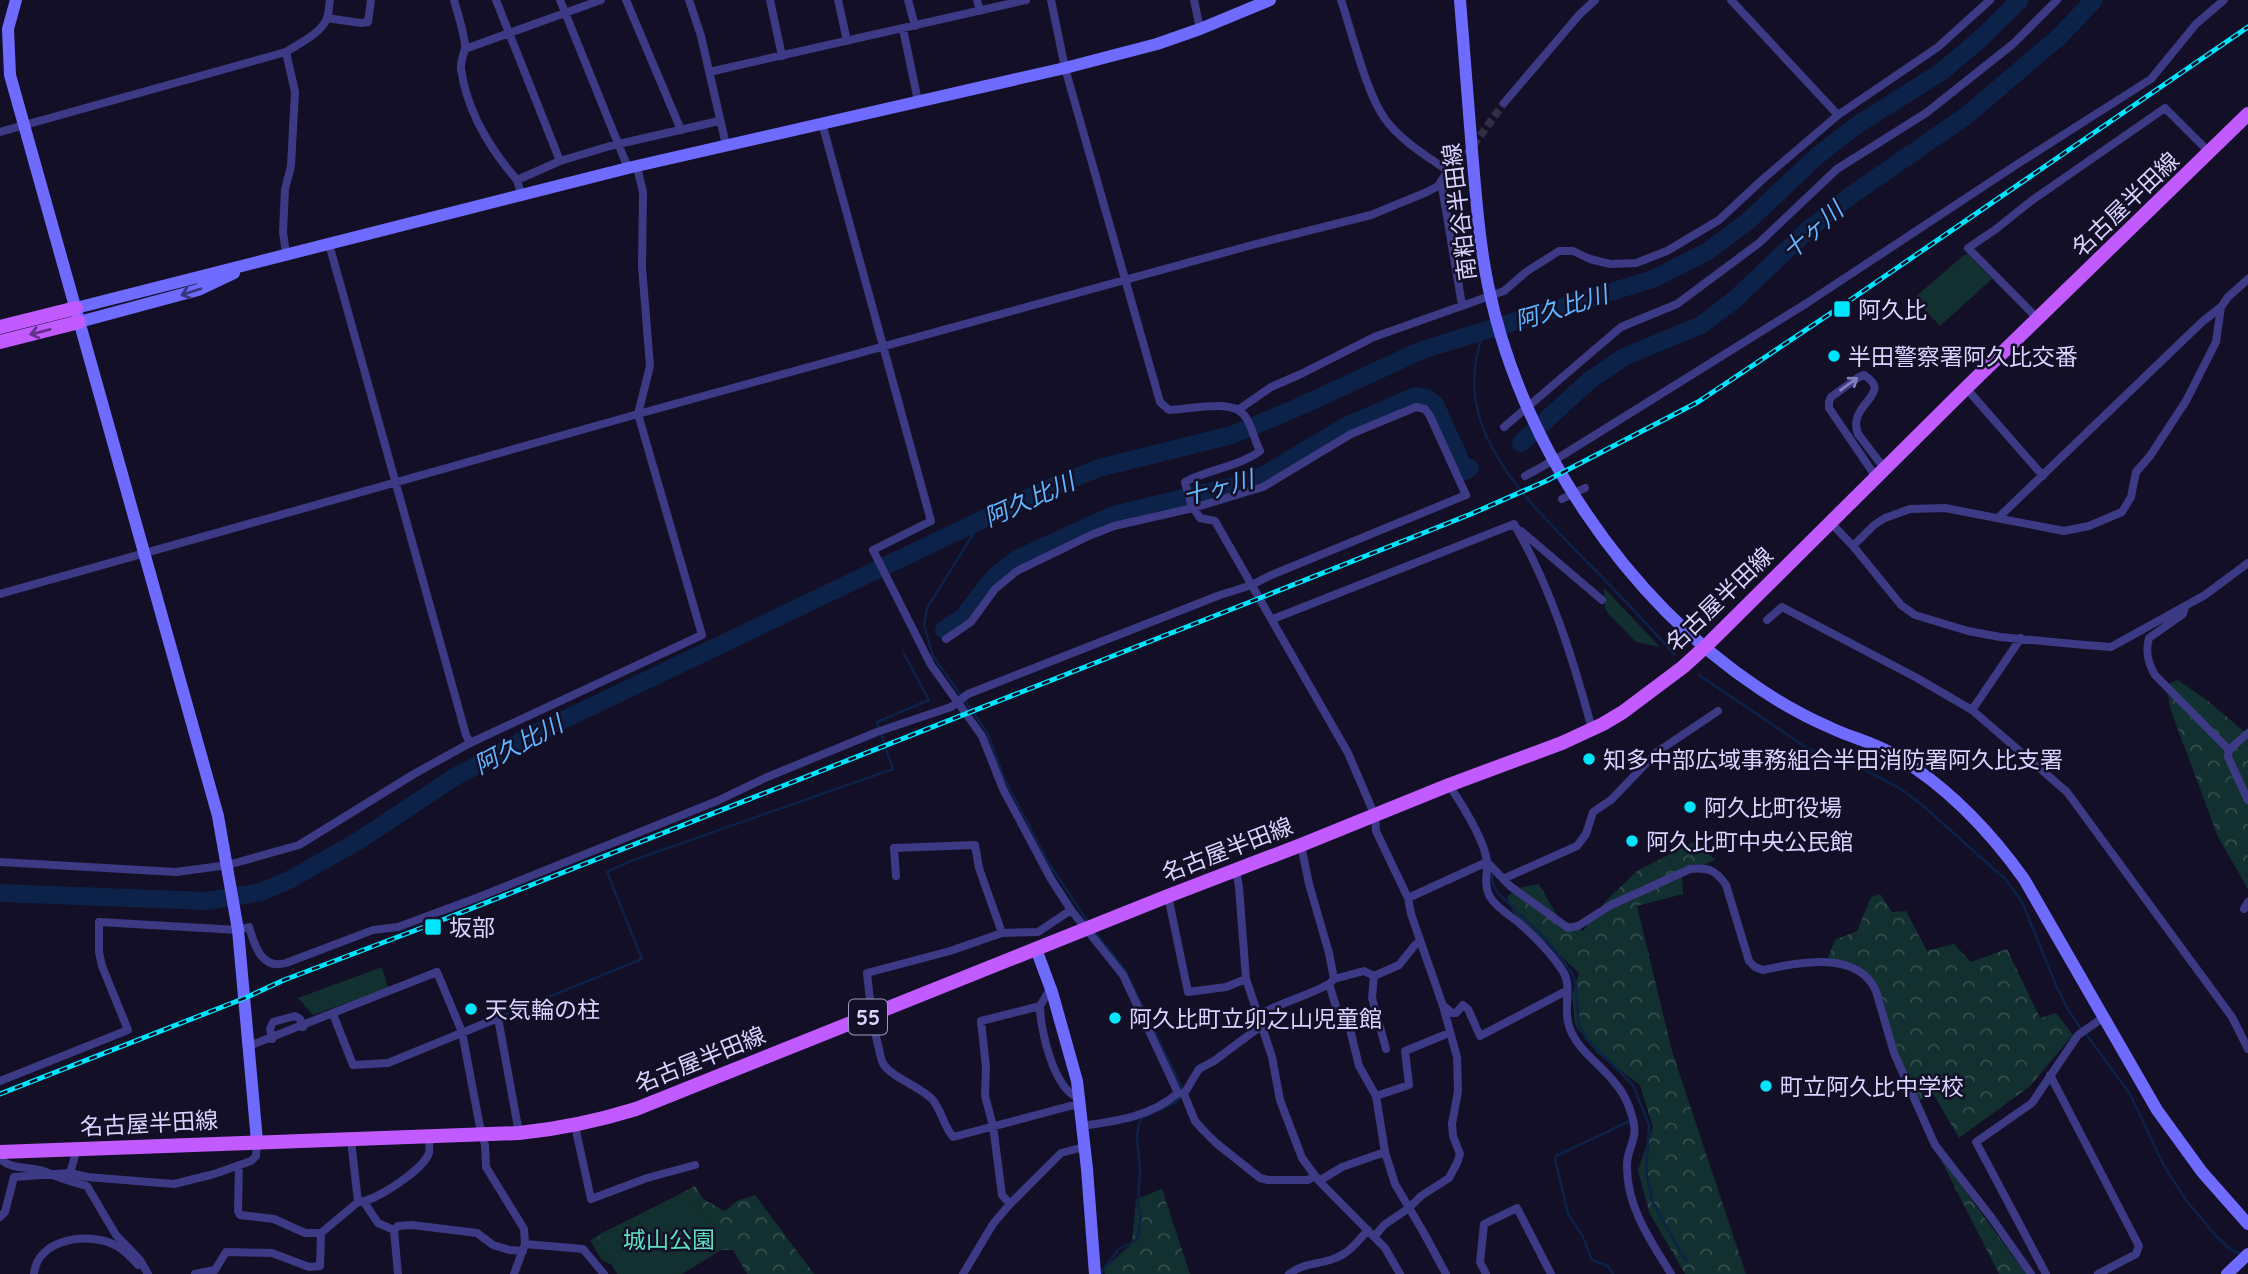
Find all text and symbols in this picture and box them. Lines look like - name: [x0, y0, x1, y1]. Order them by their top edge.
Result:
- street label: 南粕谷半田線: [1436, 142, 1482, 282]
- street label: 名古屋半田線: [2065, 146, 2185, 262]
- water label: 十ヶ川: [1775, 193, 1851, 265]
- water label: 阿久比川: [1511, 278, 1614, 335]
- one-way arrow: [180, 286, 202, 299]
- place label: 阿久比: [1858, 295, 1927, 324]
- marker: 阿久比: [1832, 299, 1852, 319]
- one-way arrow: [29, 326, 52, 339]
- place label: 半田警察署阿久比交番: [1848, 342, 2078, 371]
- marker: 半田警察署阿久比交番: [1826, 348, 1842, 364]
- one-way arrow: [1840, 376, 1858, 391]
- water label: 十ヶ川: [1179, 462, 1260, 511]
- water label: 阿久比川: [979, 465, 1082, 532]
- street label: 名古屋半田線: [1659, 541, 1779, 657]
- water label: 阿久比川: [469, 707, 570, 780]
- place label: 知多中部広域事務組合半田消防署阿久比支署: [1603, 745, 2063, 774]
- marker: 知多中部広域事務組合半田消防署阿久比支署: [1581, 751, 1597, 767]
- place label: 阿久比町役場: [1704, 793, 1842, 822]
- marker: 阿久比町役場: [1682, 799, 1698, 815]
- street label: 名古屋半田線: [1157, 811, 1297, 887]
- place label: 阿久比町中央公民館: [1646, 827, 1853, 856]
- marker: 阿久比町中央公民館: [1624, 833, 1640, 849]
- place label: 坂部: [449, 913, 495, 942]
- marker: 坂部: [423, 917, 443, 937]
- place label: 天気輪の柱: [485, 995, 600, 1024]
- road number: 55: [849, 1000, 887, 1034]
- marker: 天気輪の柱: [463, 1001, 479, 1017]
- place label: 阿久比町立卯之山児童館: [1129, 1004, 1382, 1033]
- marker: 阿久比町立卯之山児童館: [1107, 1010, 1123, 1026]
- street label: 名古屋半田線: [631, 1020, 769, 1098]
- place label: 町立阿久比中学校: [1780, 1072, 1964, 1101]
- marker: 町立阿久比中学校: [1758, 1078, 1774, 1094]
- street label: 名古屋半田線: [79, 1105, 219, 1141]
- park label: 城山公園: [623, 1225, 715, 1254]

